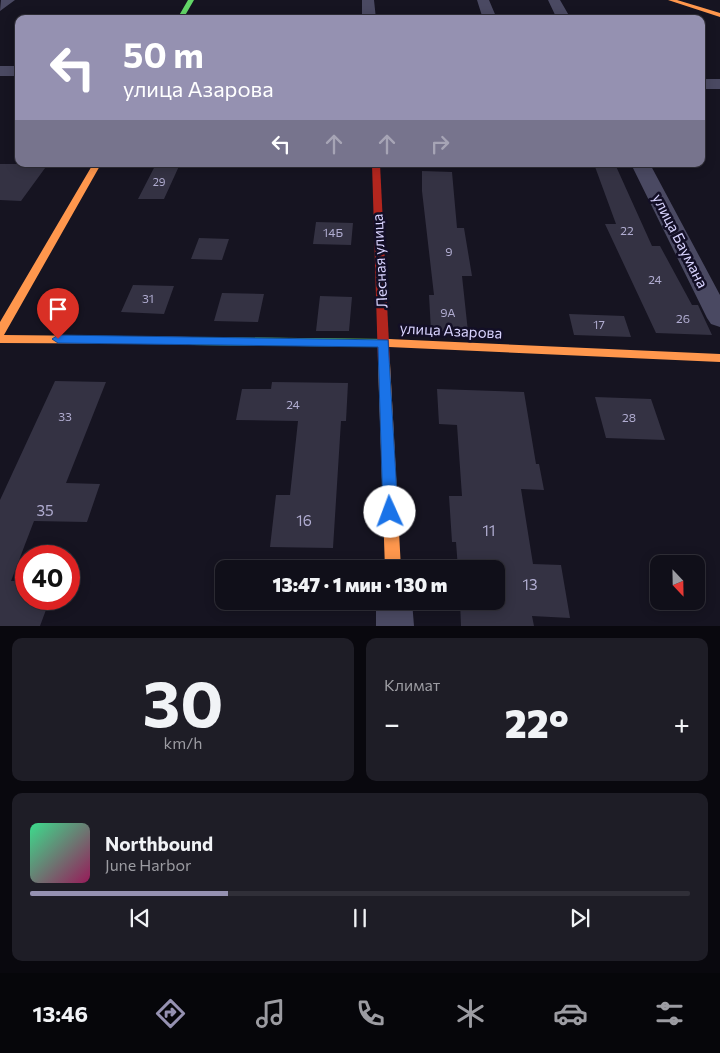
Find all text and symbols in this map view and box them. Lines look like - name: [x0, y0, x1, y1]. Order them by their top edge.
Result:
- text: 50 m: [123, 32, 204, 75]
- icon: left: [40, 35, 105, 100]
- text: улица Азарова: [123, 75, 274, 102]
- icon: left: [267, 130, 295, 158]
- icon: ahead: [320, 130, 348, 158]
- icon: ahead: [373, 130, 401, 158]
- icon: right: [426, 130, 454, 158]
- house number: 29: [153, 175, 166, 188]
- street label: улица Баумана: [649, 190, 712, 291]
- street label: Лесная улица: [368, 213, 390, 309]
- house number: 22: [620, 223, 634, 237]
- house number: 14Б: [323, 225, 343, 239]
- house number: 9: [445, 244, 453, 258]
- house number: 24: [648, 272, 662, 286]
- pin: [37, 288, 79, 339]
- house number: 31: [142, 291, 154, 305]
- icon: arrive: [44, 295, 72, 323]
- house number: 9А: [440, 305, 456, 319]
- house number: 26: [676, 311, 690, 325]
- house number: 17: [593, 317, 605, 331]
- street label: улица Азарова: [399, 318, 503, 342]
- house number: 24: [286, 397, 300, 411]
- house number: 33: [58, 409, 72, 423]
- house number: 28: [622, 410, 636, 424]
- position arrow: [363, 485, 415, 537]
- house number: 35: [36, 501, 54, 519]
- house number: 16: [296, 511, 312, 529]
- house number: 11: [483, 521, 495, 539]
- speed limit sign: 40: [15, 545, 80, 610]
- north arrow: [650, 555, 705, 610]
- map controls: [650, 555, 705, 610]
- text: 13:47 · 1 мин · 130 m: [273, 573, 447, 596]
- house number: 13: [523, 575, 537, 593]
- text: 30: [142, 661, 224, 740]
- text: Климат: [384, 675, 440, 694]
- text: 22°: [505, 699, 569, 746]
- text: −: [384, 706, 400, 740]
- text: +: [674, 706, 690, 740]
- text: km/h: [164, 733, 202, 752]
- text: Northbound: [105, 832, 213, 855]
- text: June Harbor: [105, 855, 191, 874]
- icon: previous: [126, 904, 154, 932]
- icon: pause: [346, 904, 374, 932]
- icon: next: [566, 904, 594, 932]
- icon: directions: [153, 996, 188, 1031]
- icon: music: [253, 996, 288, 1031]
- icon: phone: [353, 996, 388, 1031]
- icon: climate: [453, 996, 488, 1031]
- icon: car: [553, 996, 588, 1031]
- icon: filters: [652, 996, 687, 1031]
- text: 13:46: [32, 1000, 88, 1027]

